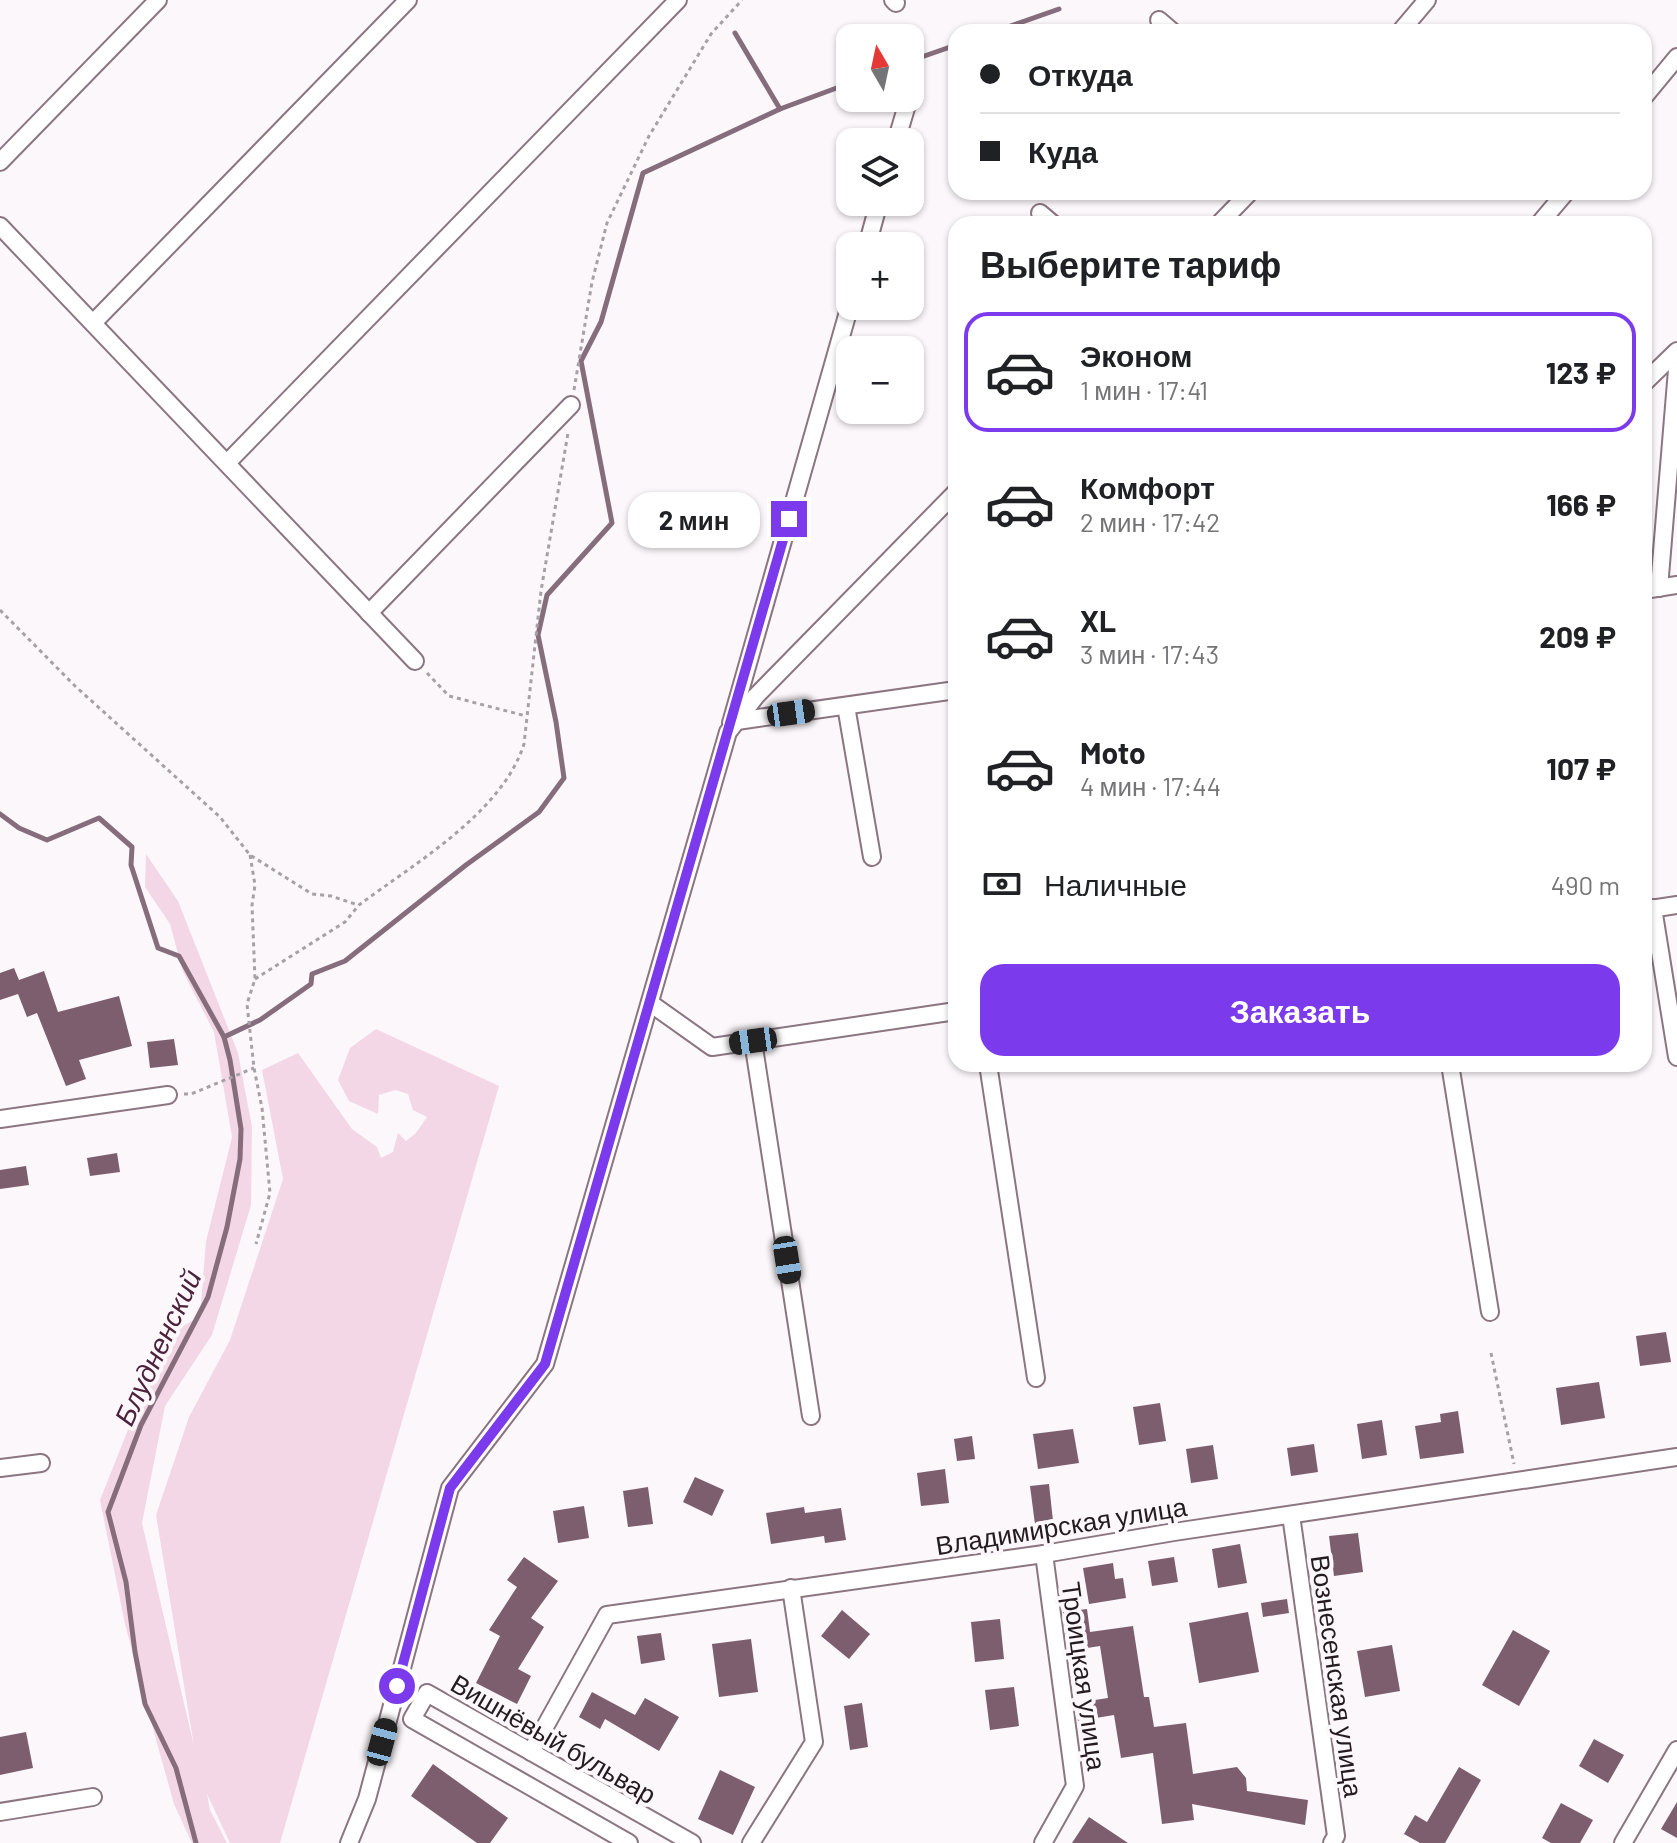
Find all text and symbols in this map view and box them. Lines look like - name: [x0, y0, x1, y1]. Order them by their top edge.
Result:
- north arrow: [836, 24, 924, 112]
- map controls: [836, 24, 924, 424]
- text: Откуда: [1028, 56, 1133, 92]
- button: layers: [836, 128, 924, 216]
- text: Куда: [1028, 133, 1098, 169]
- button: +: [836, 232, 924, 320]
- text: Выберите тариф: [980, 242, 1281, 285]
- button: −: [836, 336, 924, 424]
- icon: car: [984, 336, 1056, 408]
- text: Эконом: [1080, 337, 1193, 373]
- text: 123 ₽: [1546, 354, 1616, 390]
- text: 1 мин · 17:41: [1080, 374, 1208, 405]
- icon: car: [984, 468, 1056, 540]
- text: Комфорт: [1080, 469, 1215, 505]
- text: 166 ₽: [1546, 486, 1616, 522]
- callout: 2 мин: [629, 491, 761, 547]
- route end: [771, 501, 807, 537]
- text: 2 мин: [659, 504, 729, 535]
- text: 2 мин · 17:42: [1080, 506, 1220, 537]
- icon: car: [984, 600, 1056, 672]
- text: XL: [1080, 602, 1116, 638]
- text: 209 ₽: [1539, 618, 1616, 654]
- text: 3 мин · 17:43: [1080, 638, 1219, 669]
- car: [766, 698, 816, 728]
- icon: car: [984, 732, 1056, 804]
- text: Moto: [1080, 734, 1146, 770]
- text: 107 ₽: [1546, 750, 1616, 786]
- text: 4 мин · 17:44: [1080, 770, 1221, 801]
- icon: cash: [980, 862, 1024, 906]
- text: Наличные: [1044, 866, 1187, 902]
- text: 490 m: [1551, 869, 1620, 900]
- button: Заказать: [980, 964, 1620, 1056]
- car: [728, 1026, 778, 1056]
- car: [771, 1234, 803, 1286]
- water label: Блудненский: [106, 1263, 208, 1430]
- street label: Владимирская улица: [933, 1490, 1189, 1560]
- street label: Вознесенская улица: [1306, 1553, 1370, 1800]
- street label: Троицкая улица: [1056, 1580, 1114, 1773]
- street label: Вишнёвый бульвар: [446, 1667, 662, 1809]
- route start: [379, 1668, 415, 1704]
- car: [364, 1716, 400, 1768]

